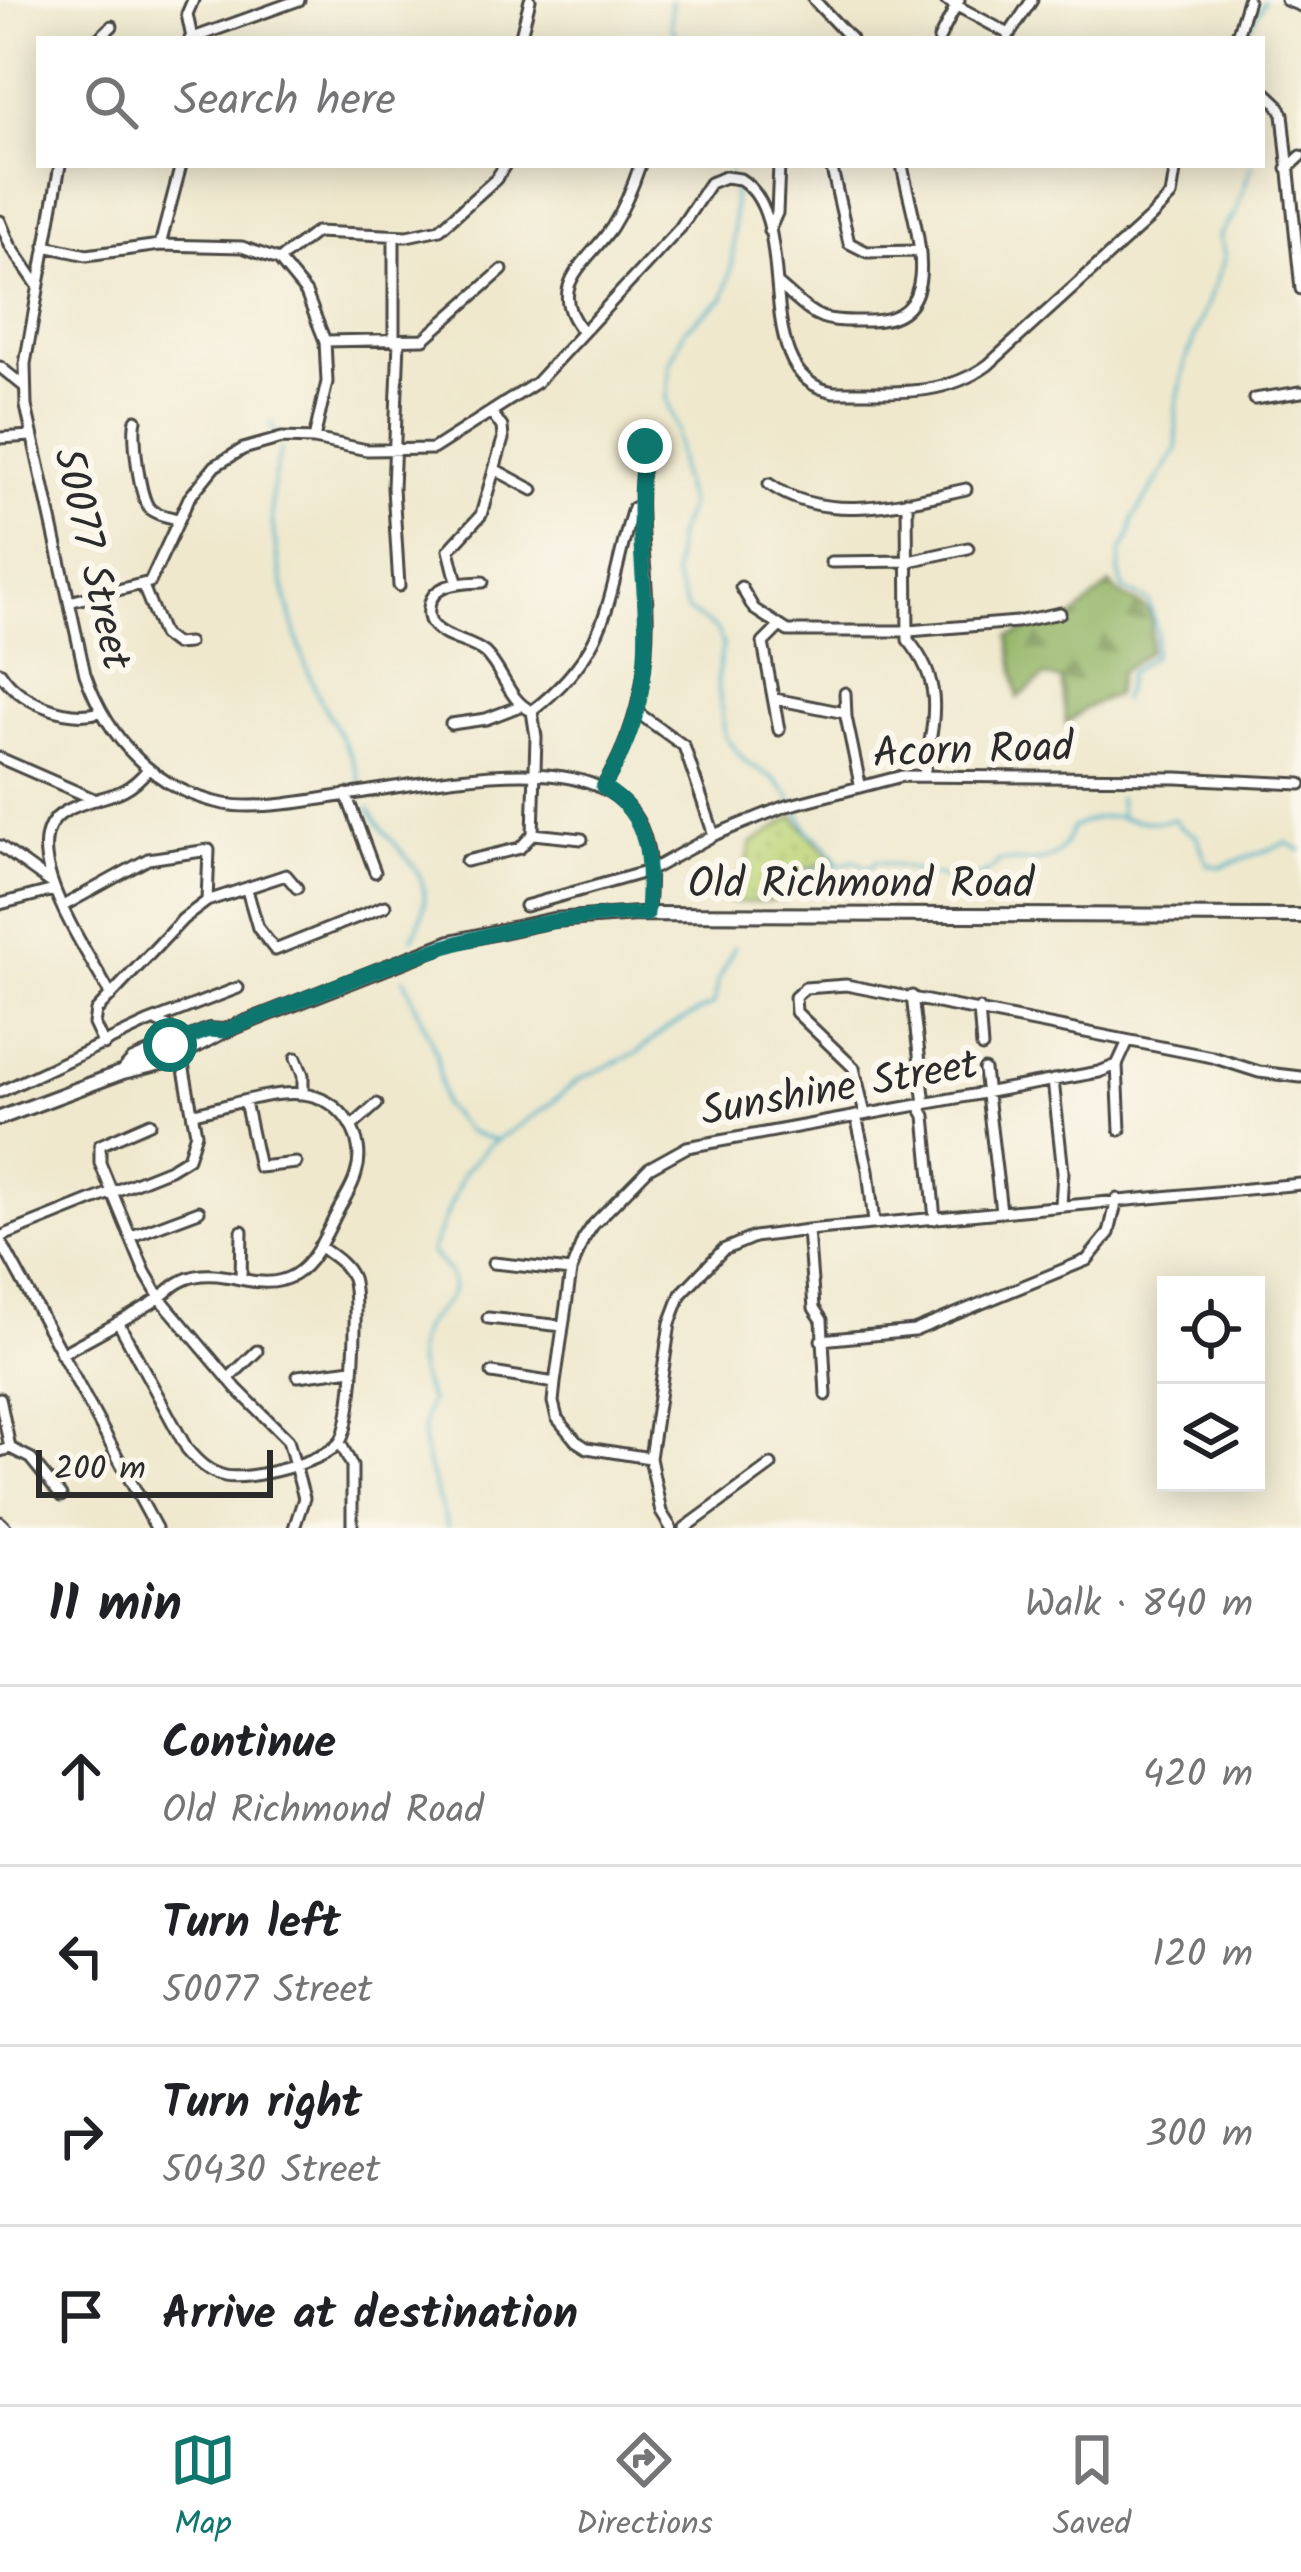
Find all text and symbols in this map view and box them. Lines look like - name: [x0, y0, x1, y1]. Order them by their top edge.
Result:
- search box: [36, 36, 1265, 168]
- text: Search here: [174, 66, 396, 138]
- icon: search: [78, 69, 144, 135]
- route end: [618, 419, 672, 473]
- street label: 50077 Street: [32, 441, 149, 677]
- street label: Acorn Road: [872, 714, 1076, 788]
- street label: Old Richmond Road: [688, 852, 1035, 919]
- route start: [143, 1018, 197, 1072]
- street label: Sunshine Street: [696, 1032, 984, 1147]
- map controls: [1157, 1276, 1265, 1492]
- button: locate: [1157, 1276, 1265, 1384]
- button: layers: [1157, 1384, 1265, 1492]
- scale bar: [36, 1444, 273, 1497]
- text: 200 m: [54, 1444, 146, 1497]
- text: 11 min: [48, 1566, 182, 1647]
- text: Walk · 840 m: [1025, 1575, 1253, 1637]
- text: Continue: [162, 1709, 336, 1781]
- icon: ahead: [48, 1743, 114, 1809]
- text: 420 m: [1143, 1745, 1253, 1807]
- text: Old Richmond Road: [162, 1781, 484, 1843]
- text: Turn left: [162, 1889, 341, 1961]
- icon: left: [48, 1923, 114, 1989]
- text: 120 m: [1152, 1925, 1253, 1987]
- text: 50077 Street: [162, 1961, 372, 2023]
- text: Turn right: [162, 2069, 362, 2141]
- icon: right: [48, 2103, 114, 2169]
- text: 300 m: [1145, 2105, 1253, 2167]
- text: 50430 Street: [162, 2141, 380, 2203]
- text: Arrive at destination: [162, 2280, 578, 2352]
- icon: arrive: [48, 2283, 114, 2349]
- tab: Map: [170, 2427, 236, 2552]
- tab: Directions: [576, 2427, 713, 2552]
- tab: Saved: [1053, 2427, 1131, 2552]

